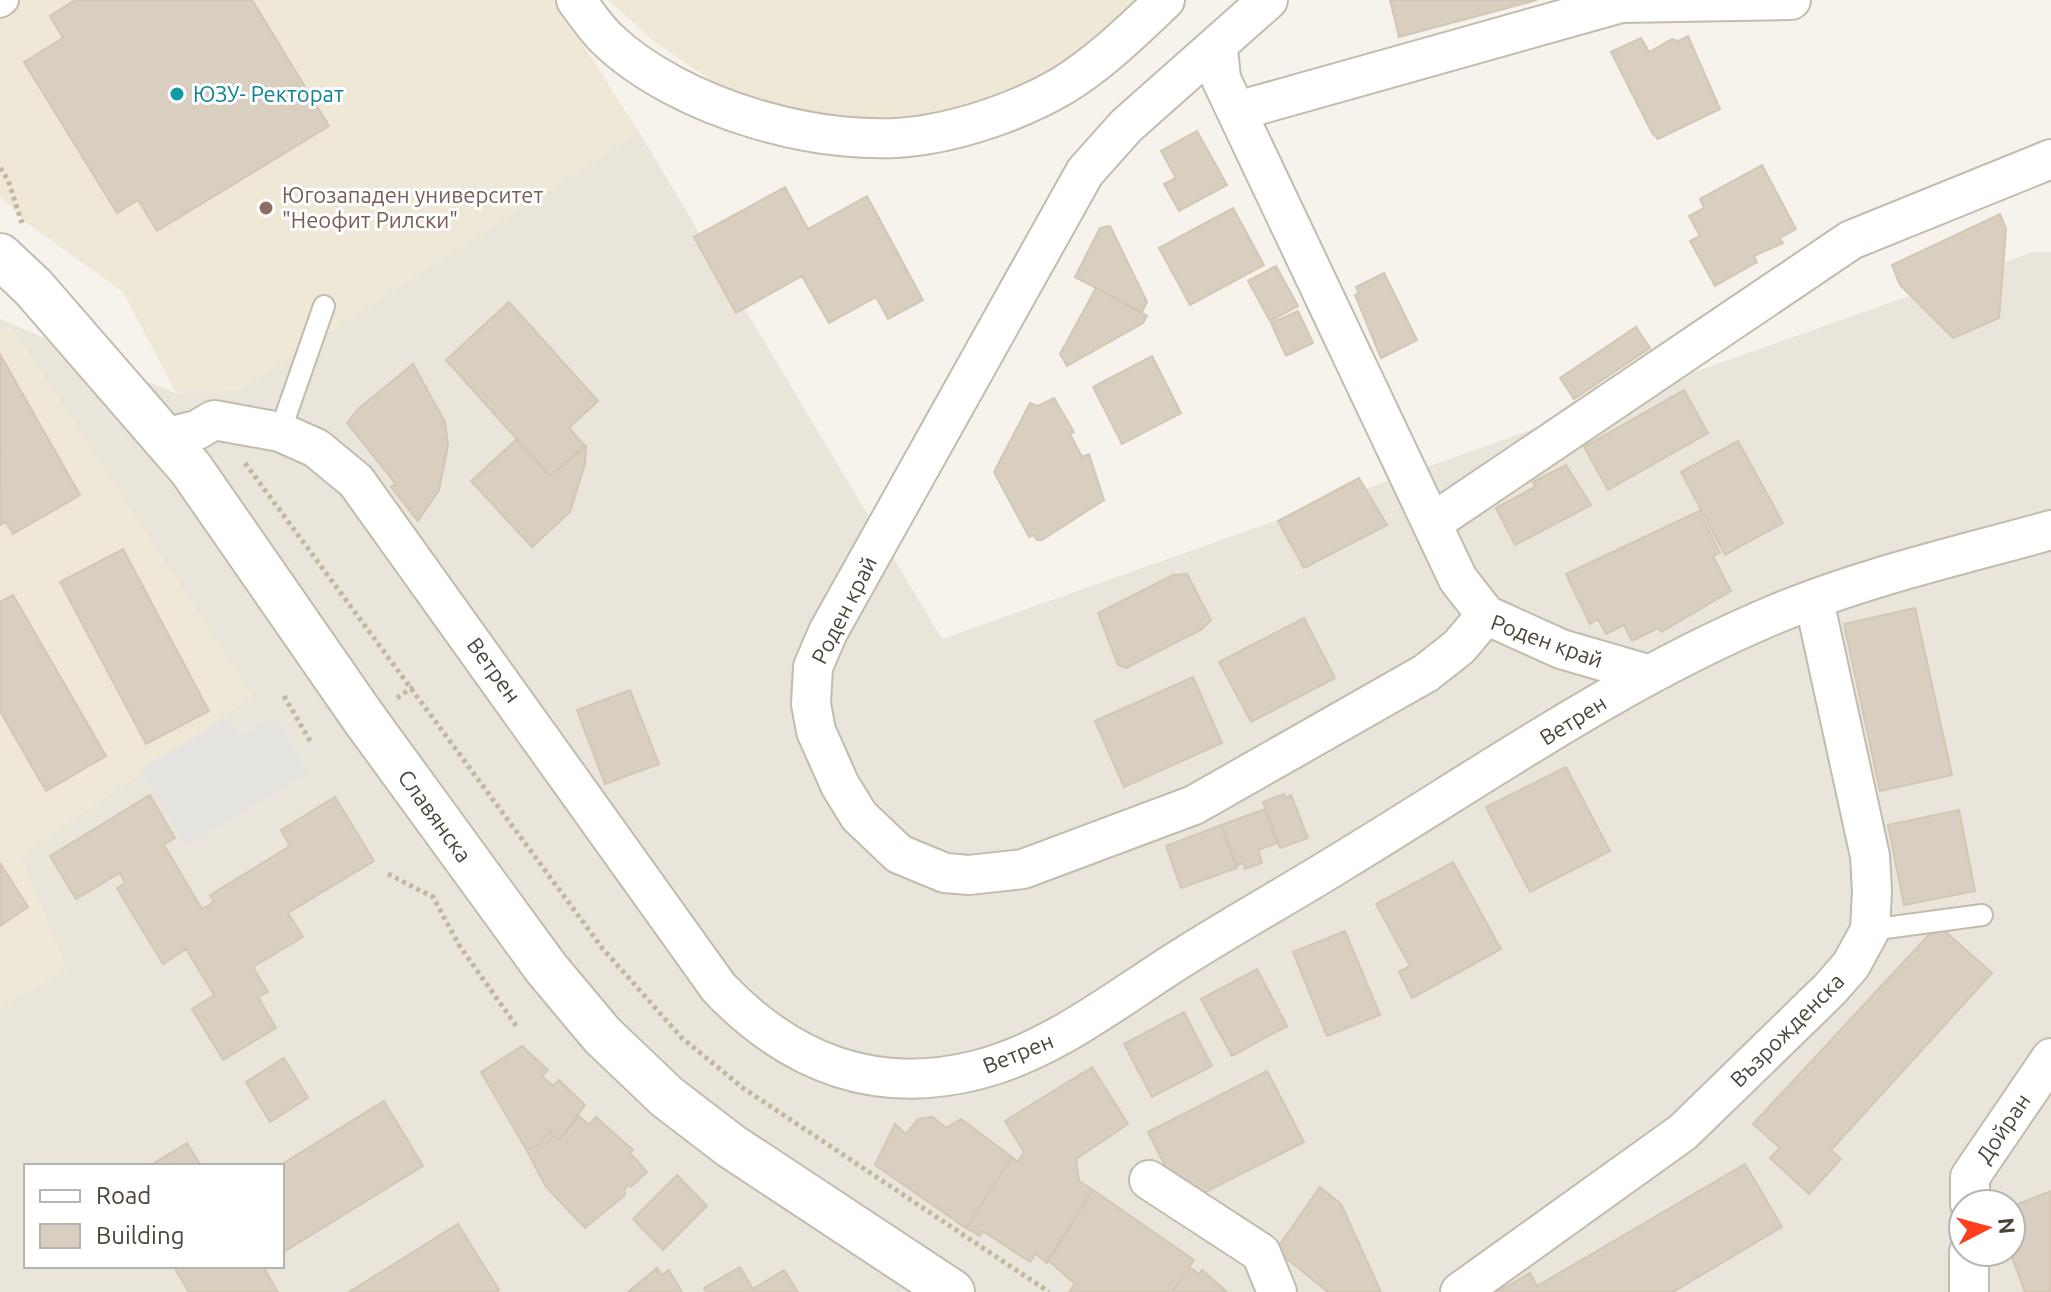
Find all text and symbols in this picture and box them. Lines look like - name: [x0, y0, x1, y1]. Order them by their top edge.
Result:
- place label: ЮЗУ- Ректорат: [193, 81, 344, 106]
- marker: ЮЗУ- Ректорат: [168, 85, 186, 103]
- place label: Югозападен университет "Неофит Рилски": [282, 182, 544, 232]
- marker: Югозападен университет "Неофит Рилски": [257, 199, 275, 217]
- street label: Роден край: [806, 552, 881, 668]
- street label: Роден край: [1488, 609, 1607, 672]
- street label: Ветрен: [463, 633, 526, 707]
- street label: Ветрен: [1535, 689, 1611, 750]
- street label: Славянска: [394, 765, 477, 867]
- street label: Възрожденска: [1725, 968, 1849, 1092]
- street label: Ветрен: [979, 1027, 1057, 1078]
- street label: Дойран: [1970, 1088, 2035, 1167]
- legend: [24, 1164, 284, 1268]
- text: Road: [96, 1182, 151, 1209]
- north arrow: [1947, 1188, 2027, 1268]
- text: N: [1994, 1216, 2021, 1235]
- text: Building: [96, 1222, 184, 1249]

